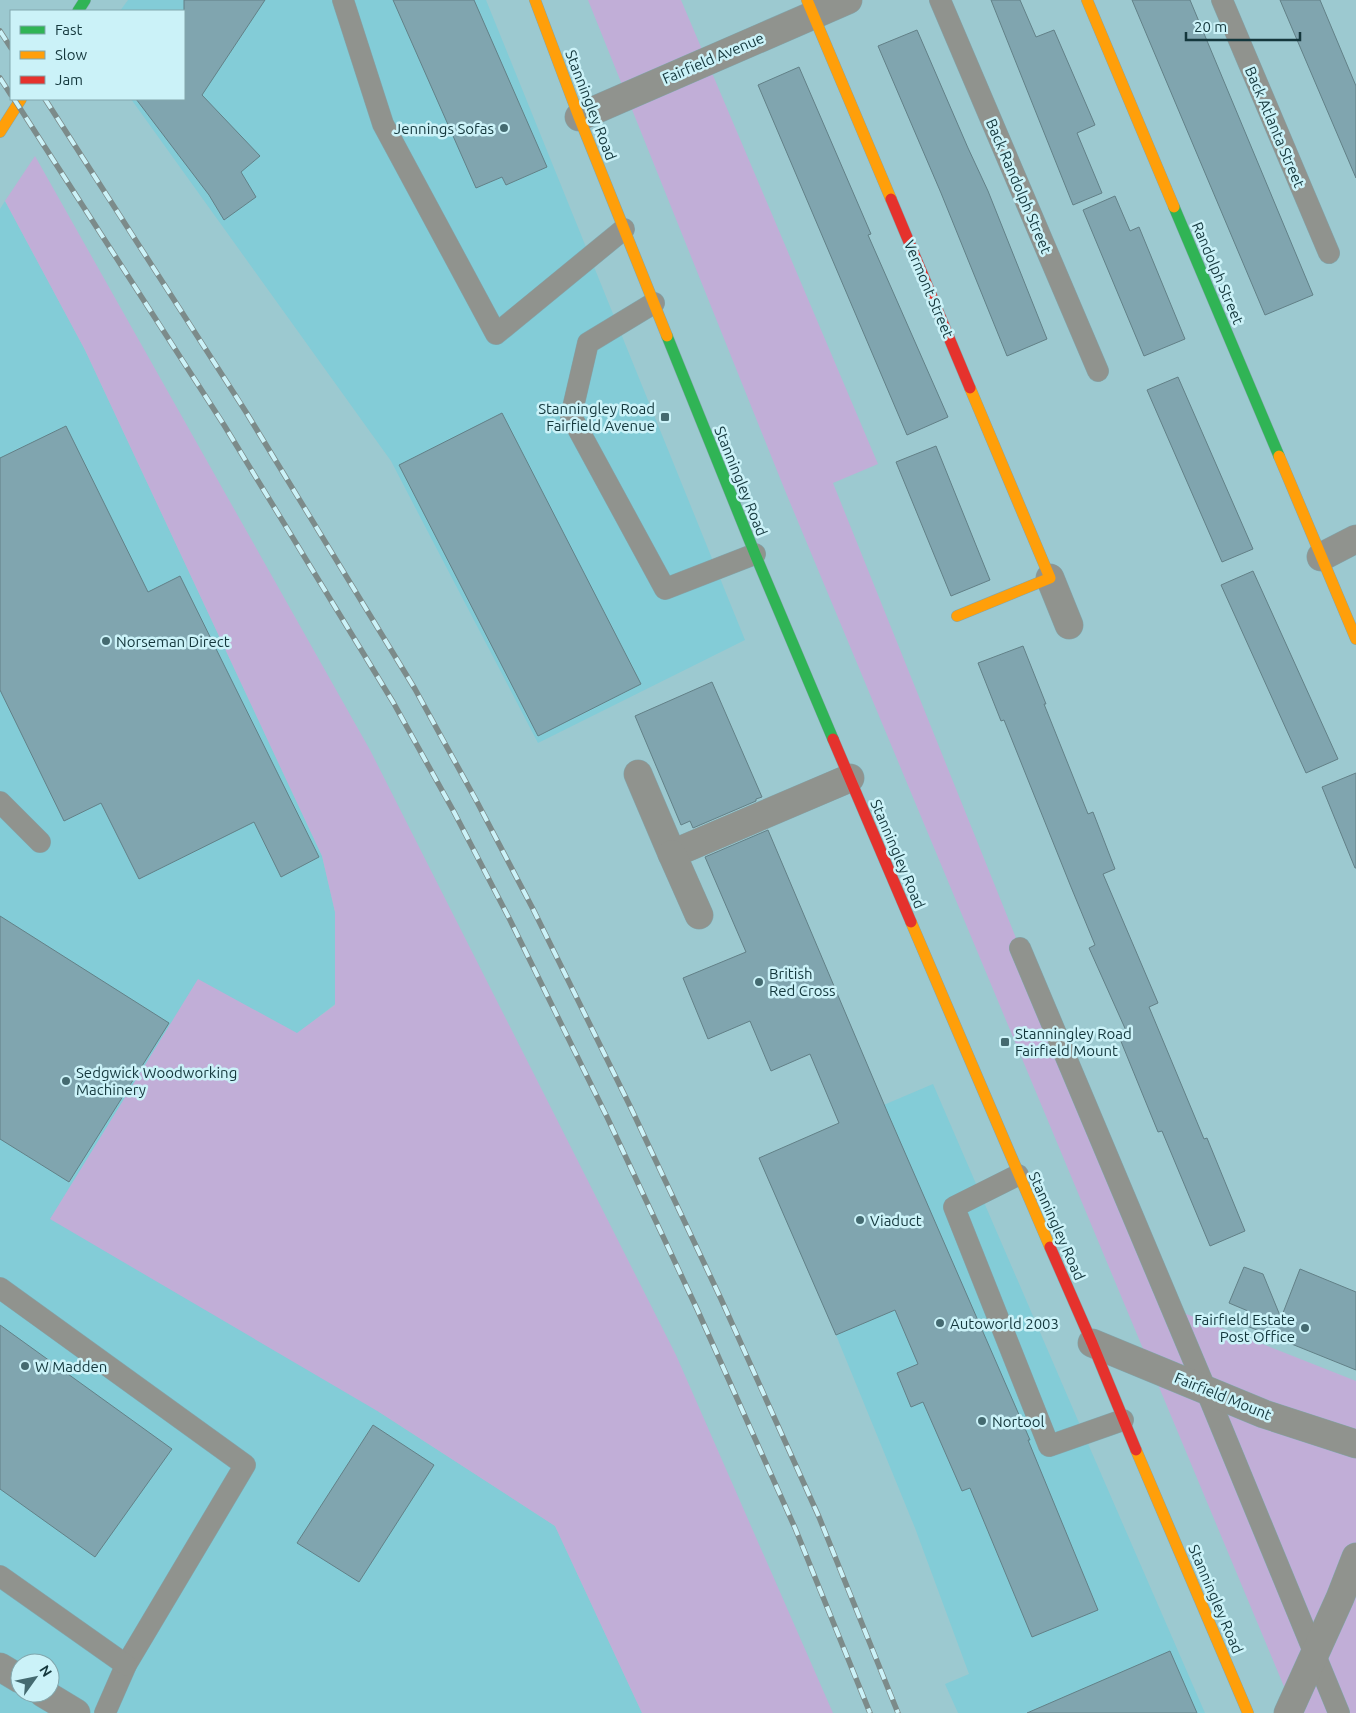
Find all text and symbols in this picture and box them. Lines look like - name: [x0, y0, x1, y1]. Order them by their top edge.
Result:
- legend: [10, 10, 185, 100]
- scale bar: [1186, 10, 1300, 42]
- text: 20 m: [1194, 18, 1227, 35]
- text: Fast: [55, 21, 83, 38]
- street label: Fairfield Avenue: [660, 29, 766, 87]
- text: Slow: [55, 46, 88, 63]
- street label: Stanningley Road: [562, 47, 620, 163]
- street label: Back Atlanta Street: [1242, 64, 1308, 190]
- text: Jam: [55, 71, 83, 88]
- street label: Back Randolph Street: [983, 116, 1055, 256]
- place label: Jennings Sofas: [394, 120, 494, 137]
- marker: Jennings Sofas: [498, 122, 510, 134]
- street label: Randolph Street: [1189, 219, 1247, 327]
- street label: Vermont Street: [901, 238, 957, 340]
- place label: Stanningley Road Fairfield Avenue: [538, 400, 655, 434]
- marker: Stanningley Road Fairfield Avenue: [659, 411, 671, 423]
- street label: Stanningley Road: [711, 424, 771, 538]
- place label: Norseman Direct: [116, 633, 230, 650]
- marker: Norseman Direct: [100, 635, 112, 647]
- street label: Stanningley Road: [867, 797, 929, 911]
- place label: British Red Cross: [769, 965, 835, 999]
- marker: British Red Cross: [753, 976, 765, 988]
- place label: Stanningley Road Fairfield Mount: [1015, 1025, 1132, 1059]
- marker: Stanningley Road Fairfield Mount: [999, 1036, 1011, 1048]
- place label: Sedgwick Woodworking Machinery: [76, 1064, 237, 1098]
- marker: Sedgwick Woodworking Machinery: [60, 1075, 72, 1087]
- street label: Stanningley Road: [1025, 1169, 1089, 1283]
- place label: Viaduct: [870, 1212, 922, 1229]
- marker: Viaduct: [854, 1214, 866, 1226]
- place label: Fairfield Estate Post Office: [1194, 1311, 1295, 1345]
- place label: Autoworld 2003: [950, 1315, 1059, 1332]
- marker: Autoworld 2003: [934, 1317, 946, 1329]
- marker: Fairfield Estate Post Office: [1299, 1322, 1311, 1334]
- place label: W Madden: [35, 1358, 107, 1375]
- marker: W Madden: [19, 1360, 31, 1372]
- street label: Fairfield Mount: [1172, 1369, 1274, 1423]
- place label: Nortool: [992, 1413, 1045, 1430]
- marker: Nortool: [976, 1415, 988, 1427]
- street label: Stanningley Road: [1185, 1542, 1247, 1656]
- north arrow: [10, 1653, 60, 1703]
- text: N: [36, 1662, 55, 1680]

